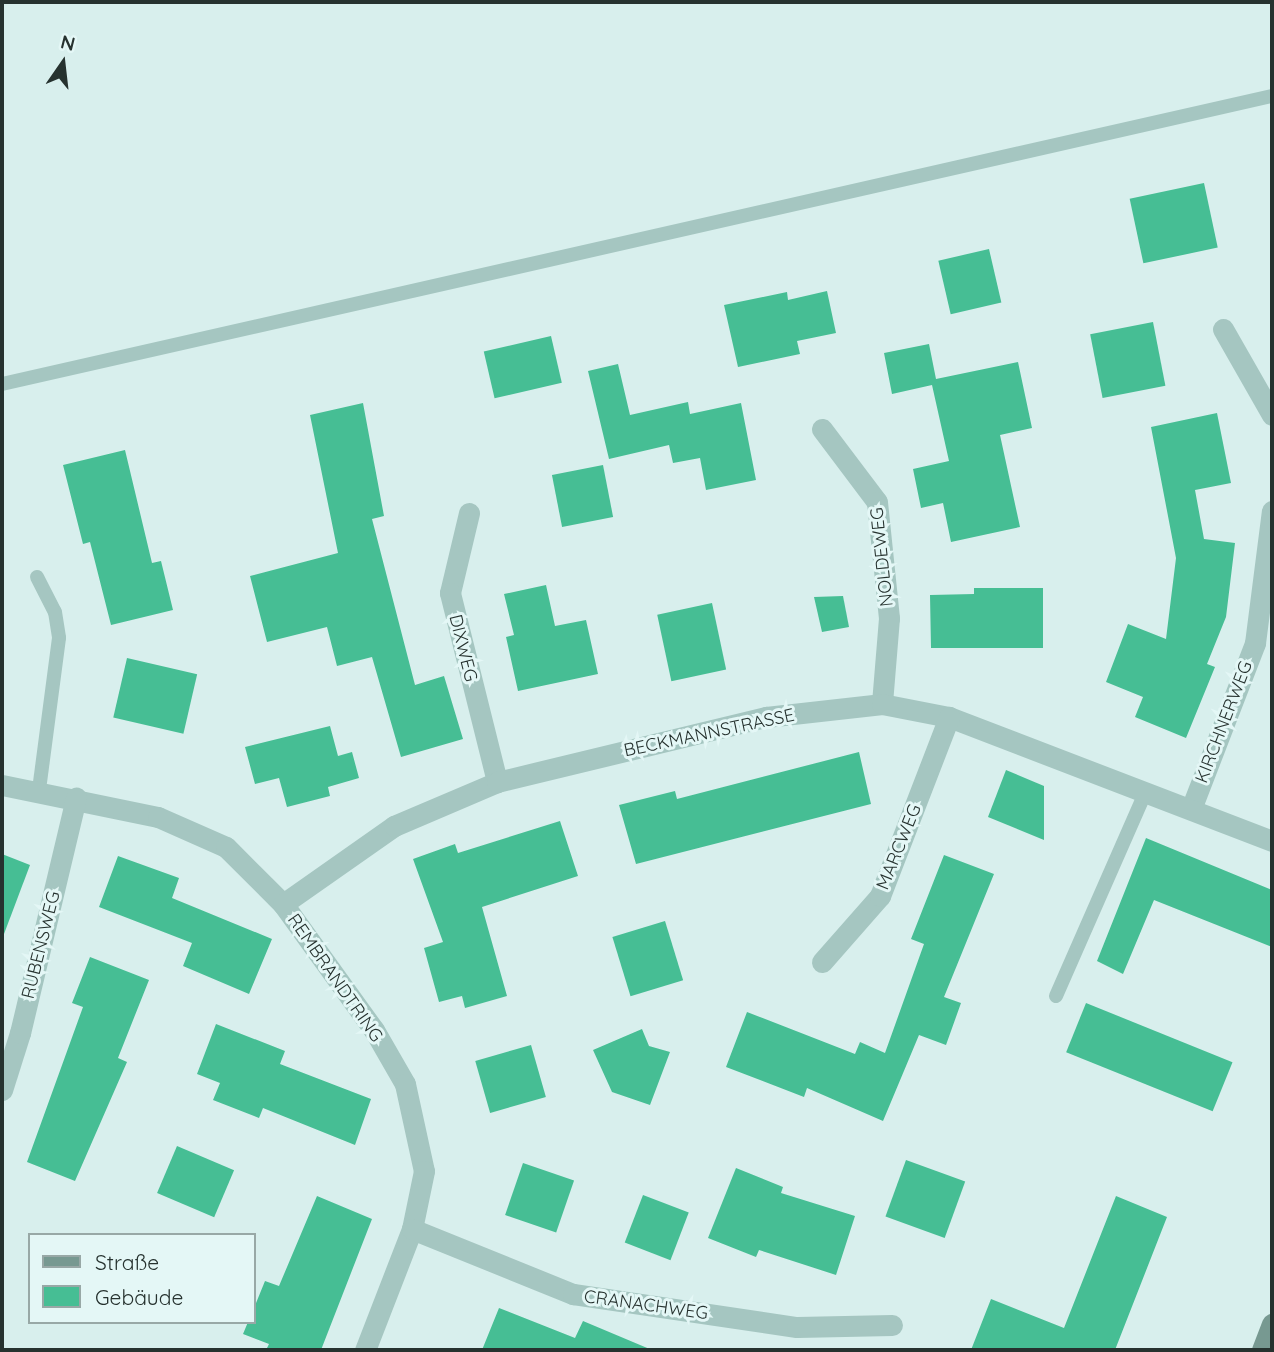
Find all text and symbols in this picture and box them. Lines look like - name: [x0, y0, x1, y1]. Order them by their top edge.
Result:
- north arrow: [28, 28, 98, 98]
- text: N: [58, 29, 78, 56]
- street label: NOLDEWEG: [866, 506, 898, 608]
- street label: DIXWEG: [444, 612, 482, 684]
- street label: KIRCHNERWEG: [1191, 658, 1257, 786]
- street label: BECKMANNSTRASSE: [622, 704, 796, 762]
- street label: MARCWEG: [872, 801, 926, 893]
- street label: RUBENSWEG: [17, 889, 65, 1001]
- street label: REMBRANDTRING: [283, 910, 387, 1046]
- legend: [28, 1233, 256, 1324]
- text: Straße: [95, 1249, 159, 1275]
- text: Gebäude: [95, 1284, 183, 1310]
- street label: CRANACHWEG: [583, 1286, 709, 1324]

